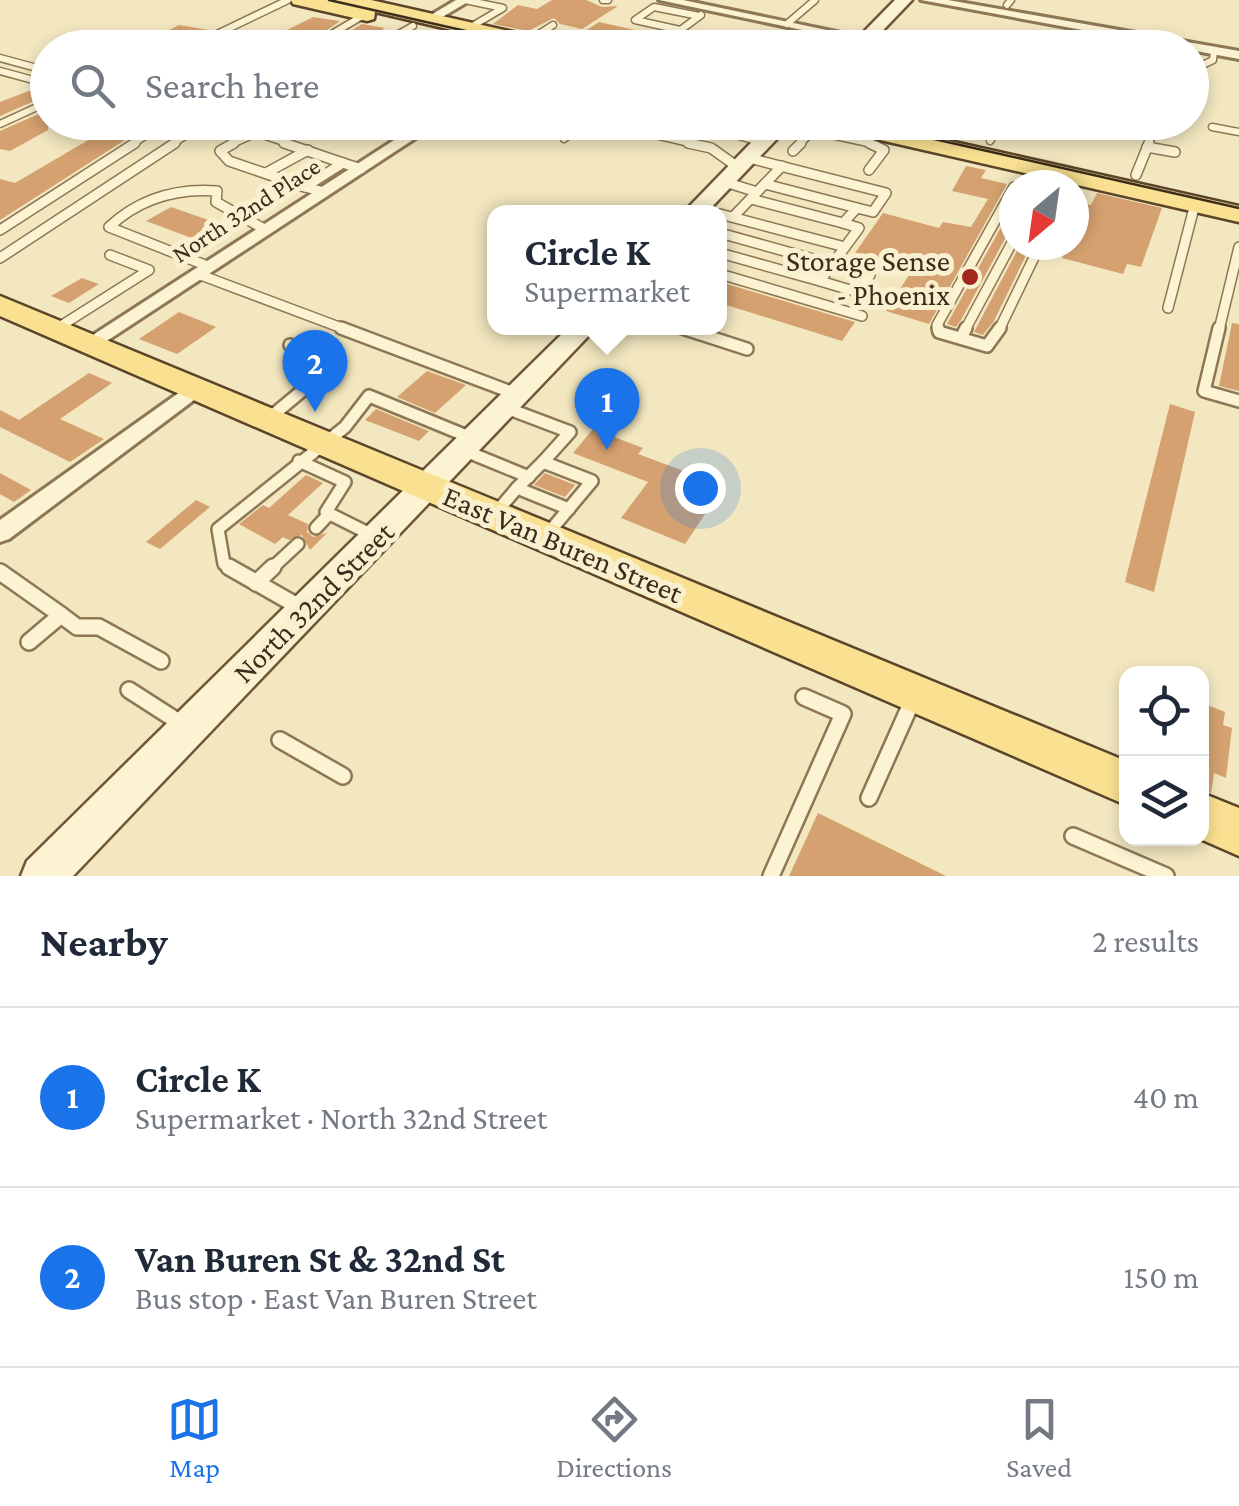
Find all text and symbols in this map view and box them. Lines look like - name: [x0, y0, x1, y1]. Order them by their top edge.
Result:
- search box: [30, 30, 1209, 140]
- icon: search: [65, 58, 120, 113]
- text: Search here: [145, 64, 319, 106]
- street label: North 32nd Place: [167, 152, 325, 268]
- north arrow: [999, 170, 1089, 260]
- popup: [487, 205, 727, 335]
- text: Circle K: [524, 231, 650, 273]
- place label: Storage Sense - Phoenix: [786, 244, 950, 311]
- marker: Storage Sense - Phoenix: [959, 266, 981, 288]
- text: Supermarket: [524, 273, 690, 309]
- pin: 2: [282, 330, 348, 412]
- pin: 1: [574, 368, 640, 450]
- your location: [675, 463, 726, 514]
- street label: East Van Buren Street: [439, 479, 688, 610]
- street label: North 32nd Street: [226, 514, 401, 689]
- map controls: [1119, 666, 1209, 846]
- button: locate: [1119, 666, 1209, 756]
- button: layers: [1119, 756, 1209, 846]
- text: Nearby: [40, 918, 168, 965]
- text: 2 results: [1092, 923, 1199, 959]
- text: Circle K: [135, 1058, 260, 1100]
- text: 1: [67, 1079, 78, 1115]
- text: 40 m: [1133, 1079, 1199, 1115]
- text: Supermarket · North 32nd Street: [135, 1100, 547, 1136]
- text: Van Buren St & 32nd St: [135, 1238, 505, 1280]
- text: 2: [64, 1259, 81, 1295]
- text: 150 m: [1123, 1259, 1199, 1295]
- text: Bus stop · East Van Buren Street: [135, 1280, 537, 1316]
- tab: Map: [167, 1392, 222, 1483]
- tab: Directions: [556, 1392, 672, 1483]
- tab: Saved: [1006, 1392, 1072, 1483]

